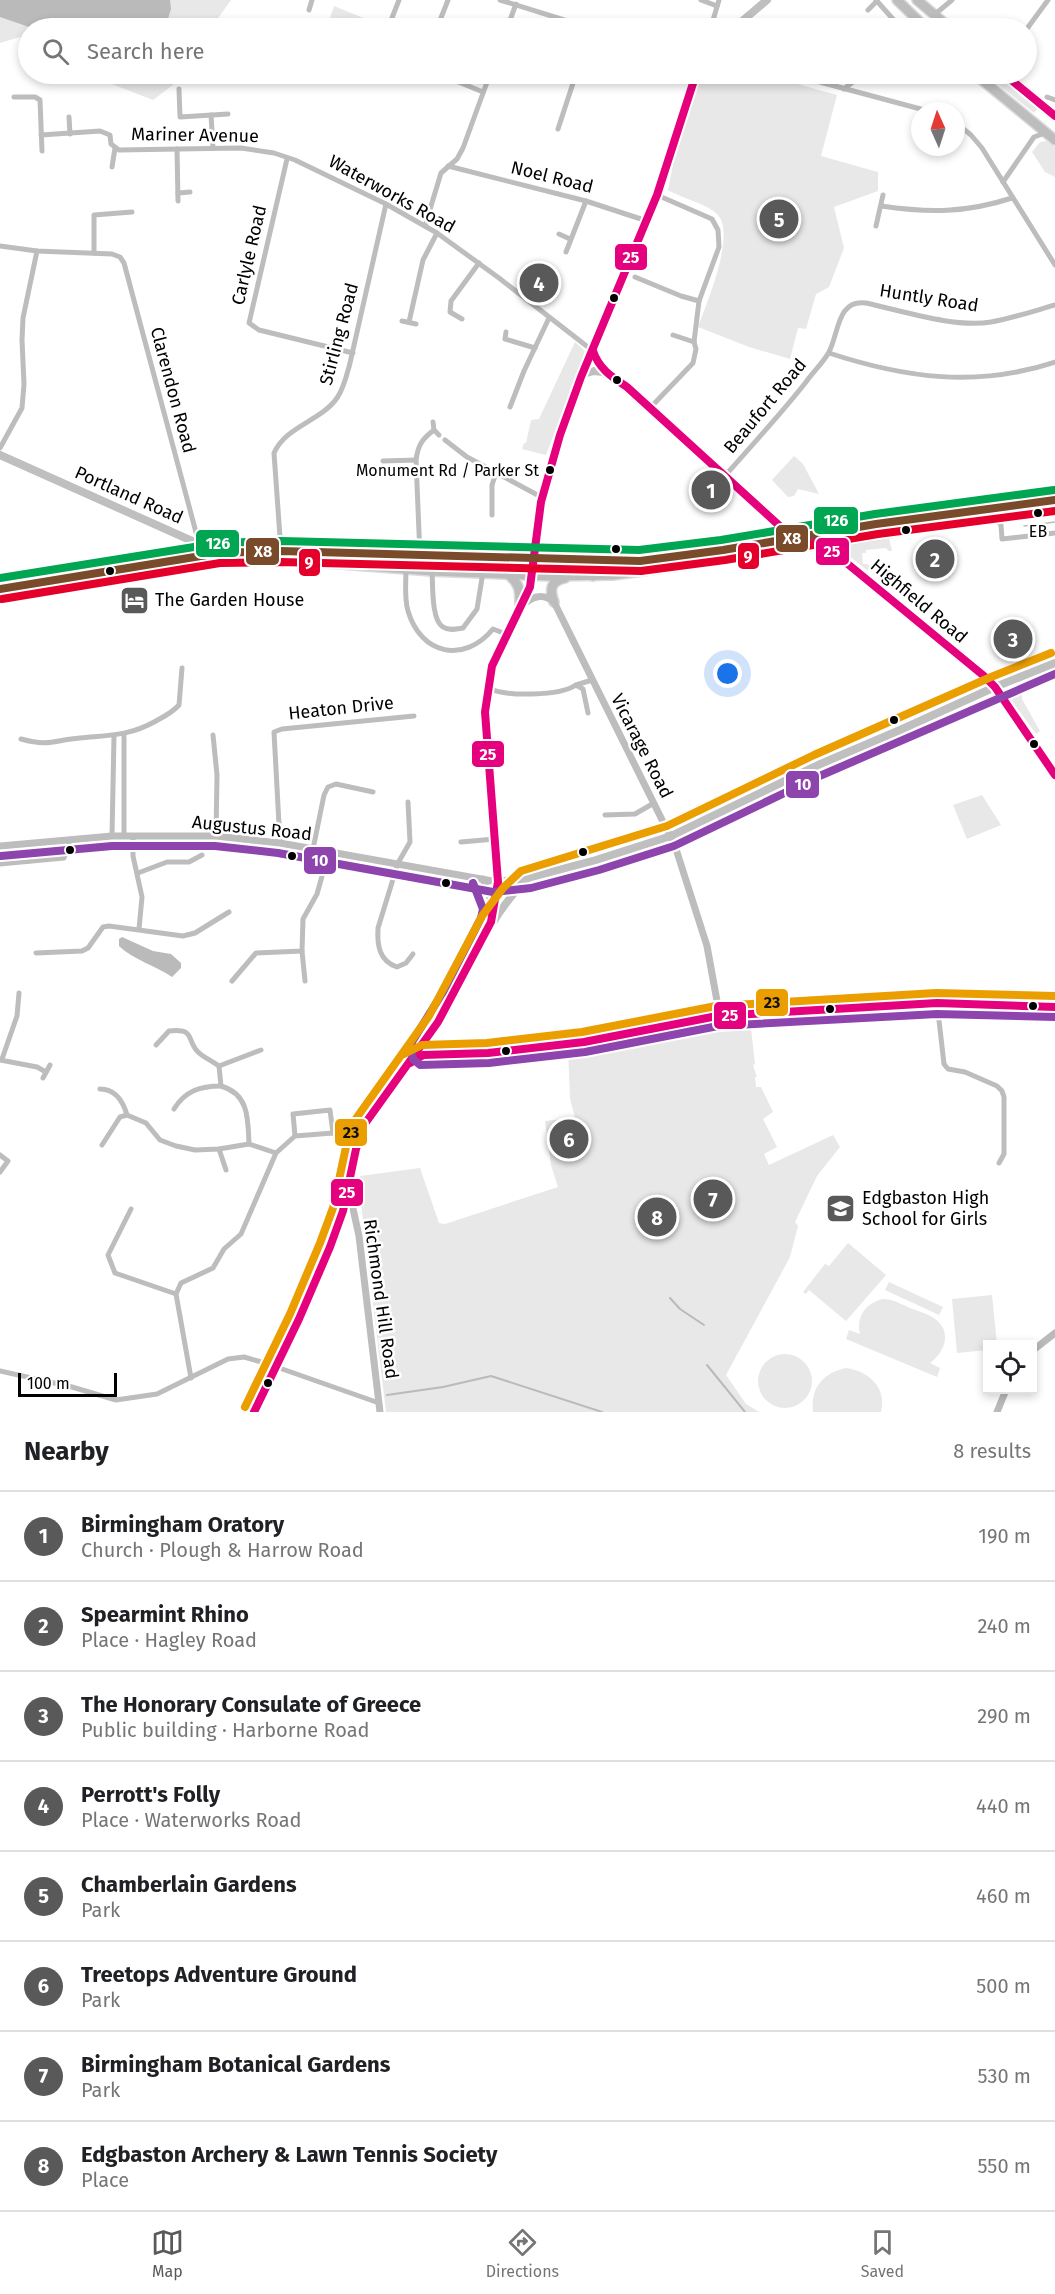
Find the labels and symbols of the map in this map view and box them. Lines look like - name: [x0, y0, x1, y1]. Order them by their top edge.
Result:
- north arrow: [911, 102, 965, 156]
- street label: Mariner Avenue: [131, 123, 259, 147]
- street label: Waterworks Road: [325, 150, 459, 238]
- street label: Noel Road: [509, 156, 595, 198]
- pin: 5: [760, 196, 798, 242]
- street label: Carlyle Road: [227, 203, 271, 307]
- line badge: 25: [614, 243, 648, 271]
- text: 25: [623, 248, 640, 267]
- pin: 4: [520, 260, 558, 306]
- street label: Huntly Road: [878, 279, 980, 317]
- street label: Stirling Road: [315, 281, 363, 387]
- unlabelled marker: [608, 292, 620, 304]
- street label: Clarendon Road: [146, 324, 200, 456]
- street label: Beaufort Road: [719, 354, 811, 458]
- unlabelled marker: [611, 374, 623, 386]
- street label: Portland Road: [71, 461, 187, 529]
- place label: Monument Rd / Parker St: [356, 461, 539, 480]
- marker: Monument Rd / Parker St: [544, 464, 556, 476]
- pin: 1: [692, 468, 730, 512]
- line badge: 126: [813, 506, 859, 535]
- marker: EB: [1032, 507, 1044, 519]
- text: 126: [824, 511, 848, 530]
- place label: EB: [1029, 522, 1047, 541]
- line badge: X8: [775, 524, 809, 553]
- unlabelled marker: [900, 524, 912, 536]
- line badge: 126: [195, 529, 240, 558]
- text: X8: [782, 529, 801, 548]
- text: 126: [206, 534, 230, 553]
- pin: 2: [916, 536, 954, 582]
- line badge: X8: [245, 537, 280, 566]
- line badge: 25: [815, 537, 850, 566]
- text: X8: [253, 542, 272, 561]
- line badge: 9: [737, 542, 760, 570]
- text: 25: [824, 542, 841, 561]
- unlabelled marker: [610, 543, 622, 555]
- text: 9: [744, 547, 753, 566]
- line badge: 9: [298, 548, 321, 577]
- text: 9: [305, 553, 314, 572]
- street label: Highfield Road: [866, 554, 972, 648]
- unlabelled marker: [104, 565, 116, 577]
- hotel icon: The Garden House: [118, 584, 150, 616]
- place label: The Garden House: [155, 589, 304, 611]
- pin: 3: [994, 616, 1032, 662]
- your location: [713, 659, 742, 688]
- street label: Vicarage Road: [606, 690, 678, 802]
- street label: Heaton Drive: [287, 692, 395, 724]
- unlabelled marker: [888, 714, 900, 726]
- unlabelled marker: [1028, 738, 1040, 750]
- line badge: 25: [471, 740, 505, 768]
- text: 25: [480, 745, 497, 764]
- line badge: 10: [785, 770, 820, 799]
- text: 10: [795, 775, 811, 794]
- street label: Augustus Road: [191, 811, 313, 845]
- unlabelled marker: [64, 844, 76, 856]
- line badge: 10: [303, 846, 337, 875]
- unlabelled marker: [577, 846, 589, 858]
- unlabelled marker: [286, 850, 298, 862]
- text: 10: [312, 851, 328, 870]
- unlabelled marker: [440, 877, 452, 889]
- line badge: 23: [755, 988, 789, 1017]
- text: 23: [764, 993, 780, 1012]
- unlabelled marker: [1027, 1000, 1039, 1012]
- line badge: 25: [713, 1001, 747, 1030]
- unlabelled marker: [824, 1003, 836, 1015]
- text: 25: [722, 1006, 739, 1025]
- unlabelled marker: [500, 1045, 512, 1057]
- pin: 6: [550, 1116, 588, 1162]
- line badge: 23: [334, 1118, 368, 1147]
- text: 23: [343, 1123, 359, 1142]
- pin: 7: [694, 1176, 732, 1222]
- line badge: 25: [330, 1178, 364, 1207]
- text: 25: [339, 1183, 356, 1202]
- place label: Edgbaston High School for Girls: [862, 1187, 989, 1230]
- school or university icon: Edgbaston High School for Girls: [825, 1192, 857, 1224]
- pin: 8: [638, 1194, 676, 1240]
- street label: Richmond Hill Road: [359, 1218, 403, 1380]
- scale bar: [18, 1370, 117, 1398]
- unlabelled marker: [262, 1377, 274, 1389]

